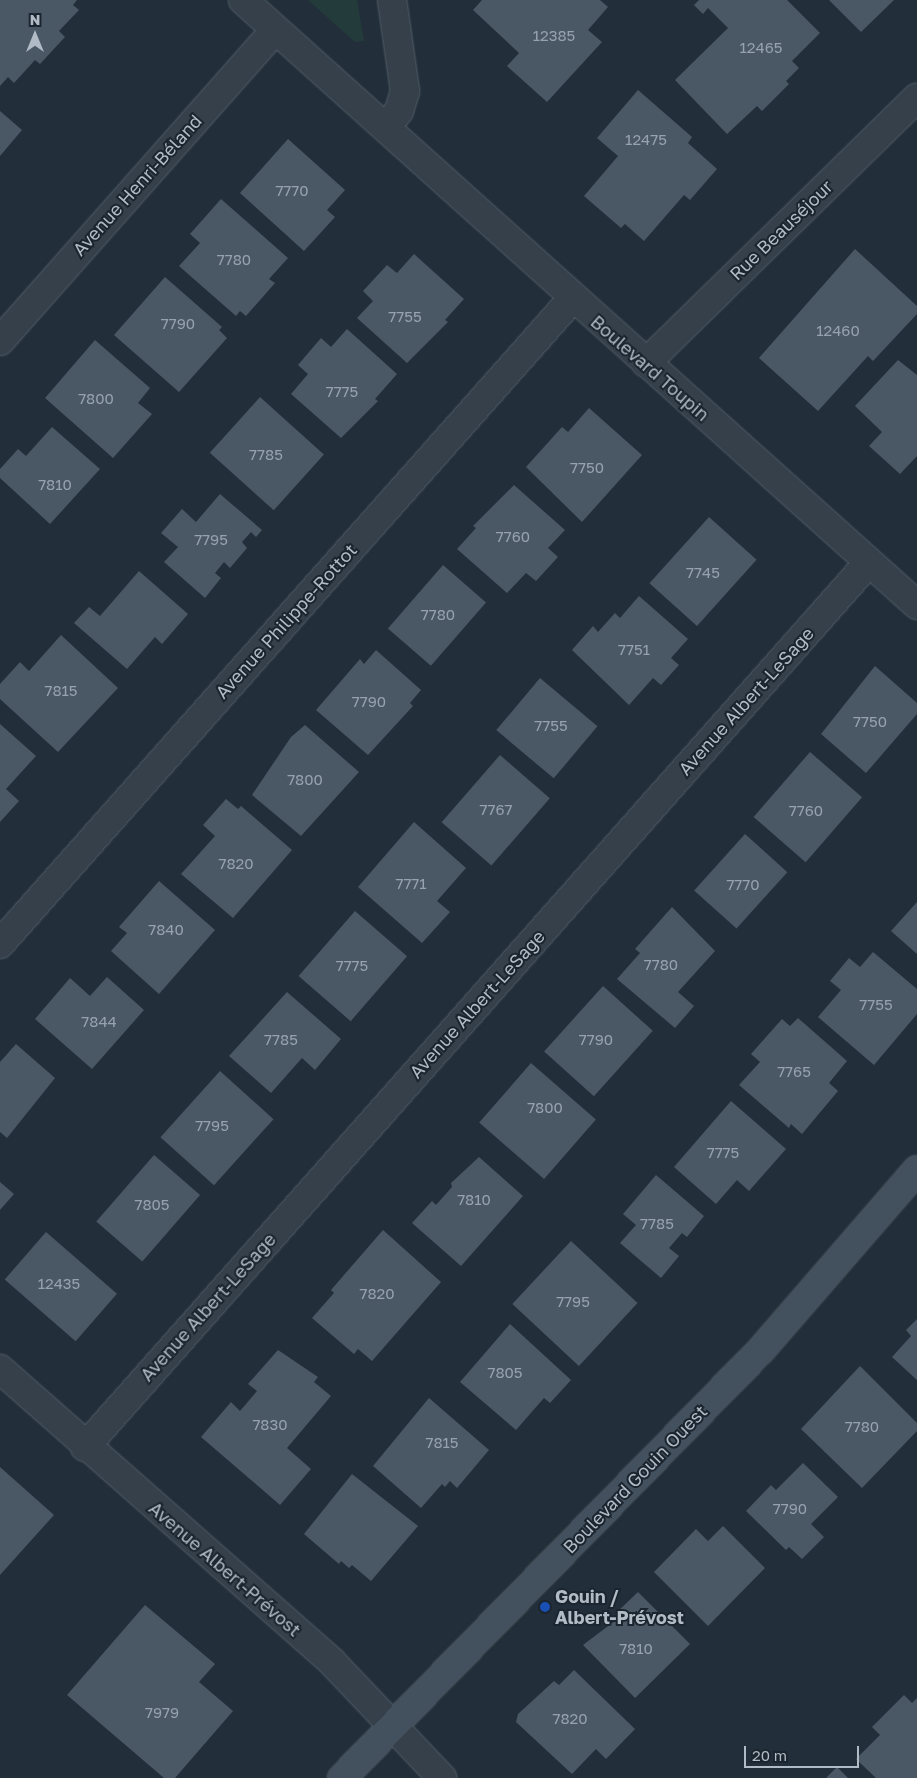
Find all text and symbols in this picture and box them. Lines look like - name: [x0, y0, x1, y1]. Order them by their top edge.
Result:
- north arrow: [10, 10, 60, 60]
- text: N: [30, 11, 40, 28]
- house number: 12385: [533, 27, 575, 45]
- house number: 12465: [740, 39, 782, 57]
- street label: Avenue Henri-Béland: [68, 110, 206, 260]
- house number: 12475: [625, 131, 667, 149]
- street label: Rue Beauséjour: [725, 175, 837, 285]
- house number: 7770: [275, 182, 309, 200]
- house number: 7780: [217, 251, 251, 269]
- house number: 7755: [388, 308, 422, 326]
- street label: Boulevard Toupin: [586, 311, 714, 425]
- house number: 7790: [161, 315, 195, 333]
- house number: 12460: [816, 322, 860, 340]
- house number: 7775: [326, 383, 358, 401]
- house number: 7800: [78, 390, 114, 408]
- house number: 7785: [249, 446, 283, 464]
- house number: 7750: [570, 459, 604, 477]
- house number: 7810: [38, 476, 72, 494]
- house number: 7760: [496, 528, 530, 546]
- house number: 7795: [194, 531, 228, 549]
- street label: Avenue Philippe-Rottot: [211, 539, 361, 703]
- house number: 7745: [686, 564, 720, 582]
- house number: 7780: [421, 606, 455, 624]
- street label: Avenue Albert-LeSage: [674, 623, 818, 779]
- house number: 7751: [618, 641, 650, 659]
- house number: 7815: [44, 682, 78, 700]
- house number: 7790: [352, 693, 386, 711]
- house number: 7750: [853, 713, 887, 731]
- house number: 7755: [534, 717, 568, 735]
- house number: 7800: [287, 771, 323, 789]
- house number: 7767: [480, 801, 512, 819]
- house number: 7760: [789, 802, 823, 820]
- house number: 7820: [218, 855, 254, 873]
- house number: 7771: [395, 875, 427, 893]
- house number: 7770: [726, 876, 760, 894]
- house number: 7840: [148, 921, 184, 939]
- street label: Avenue Albert-LeSage: [405, 926, 549, 1082]
- house number: 7780: [644, 956, 678, 974]
- house number: 7775: [336, 957, 368, 975]
- house number: 7755: [859, 996, 893, 1014]
- house number: 7844: [81, 1013, 117, 1031]
- house number: 7785: [264, 1031, 298, 1049]
- house number: 7790: [579, 1031, 613, 1049]
- house number: 7765: [777, 1063, 811, 1081]
- house number: 7800: [527, 1099, 563, 1117]
- house number: 7795: [195, 1117, 229, 1135]
- house number: 7775: [707, 1144, 739, 1162]
- house number: 7810: [457, 1191, 491, 1209]
- house number: 7805: [134, 1196, 170, 1214]
- house number: 7785: [640, 1215, 674, 1233]
- street label: Avenue Albert-LeSage: [136, 1229, 280, 1385]
- house number: 12435: [38, 1275, 80, 1293]
- house number: 7820: [359, 1285, 395, 1303]
- house number: 7795: [556, 1293, 590, 1311]
- house number: 7805: [487, 1364, 523, 1382]
- street label: Boulevard Gouin Ouest: [559, 1400, 711, 1558]
- house number: 7830: [252, 1416, 288, 1434]
- house number: 7780: [845, 1418, 879, 1436]
- house number: 7815: [425, 1434, 459, 1452]
- street label: Avenue Albert-Prévost: [145, 1497, 305, 1641]
- house number: 7790: [773, 1500, 807, 1518]
- place label: Gouin / Albert-Prévost: [555, 1586, 684, 1628]
- marker: Gouin / Albert-Prévost: [539, 1601, 551, 1613]
- house number: 7810: [619, 1640, 653, 1658]
- house number: 7979: [145, 1704, 179, 1722]
- house number: 7820: [552, 1710, 588, 1728]
- scale bar: [747, 1736, 862, 1768]
- text: 20 m: [752, 1746, 787, 1764]

